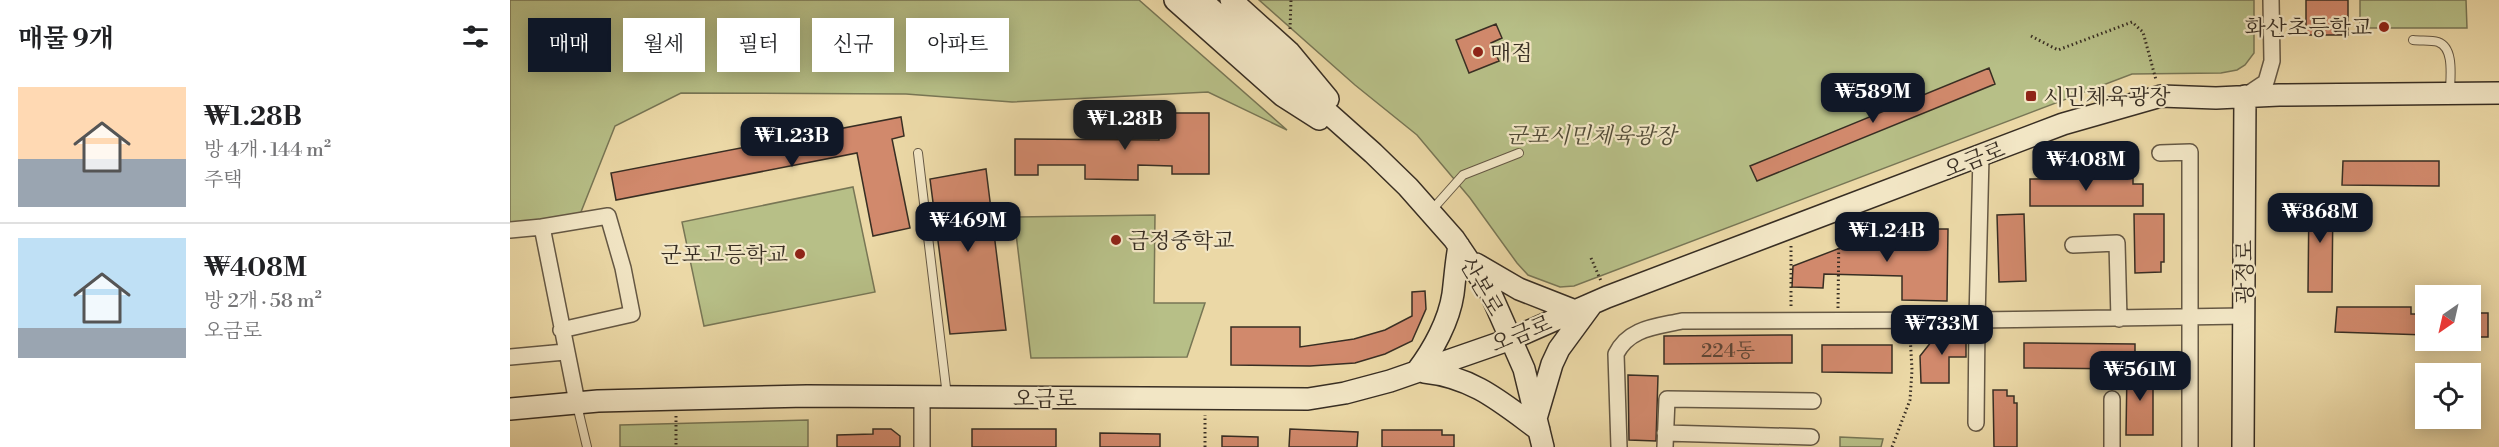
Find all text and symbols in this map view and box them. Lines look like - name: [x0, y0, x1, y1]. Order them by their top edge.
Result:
- place label: 화산초등학교: [2244, 15, 2372, 42]
- chip: 매매: [528, 18, 611, 72]
- chip: 월세: [623, 18, 705, 72]
- chip: 필터: [717, 18, 800, 72]
- chip: 신규: [812, 18, 894, 72]
- chip: 아파트: [906, 18, 1009, 72]
- icon: filters: [459, 20, 492, 53]
- marker: 화산초등학교: [2377, 20, 2391, 34]
- text: 매물 9개: [18, 23, 114, 55]
- place label: 매점: [1490, 40, 1533, 67]
- marker: 매점: [1471, 45, 1485, 59]
- pin: ₩589M: [1831, 73, 1915, 124]
- text: ₩589M: [1835, 80, 1911, 105]
- place label: 시민체육광장: [2043, 84, 2171, 111]
- marker: 시민체육광장: [2024, 89, 2038, 103]
- pin: ₩1.28B: [1076, 100, 1174, 151]
- text: ₩1.28B: [204, 101, 302, 133]
- text: ₩1.28B: [1087, 107, 1163, 132]
- icon: home: [66, 111, 138, 183]
- pin: ₩1.23B: [743, 117, 841, 168]
- park label: 군포시민체육광장: [1506, 123, 1680, 150]
- text: ₩1.23B: [755, 124, 829, 149]
- street label: 오금로: [1940, 136, 2009, 184]
- text: 방 4개 · 144 m²: [204, 138, 331, 163]
- pin: ₩408M: [2044, 141, 2128, 192]
- text: ₩408M: [2046, 148, 2126, 173]
- text: 주택: [204, 168, 243, 193]
- pin: ₩868M: [2278, 193, 2362, 244]
- text: ₩868M: [2282, 200, 2358, 225]
- pin: ₩469M: [926, 202, 1010, 253]
- text: ₩469M: [929, 209, 1007, 234]
- pin: ₩1.24B: [1838, 212, 1936, 263]
- text: ₩1.24B: [1849, 219, 1925, 244]
- place label: 금정중학교: [1128, 228, 1234, 255]
- marker: 금정중학교: [1109, 233, 1123, 247]
- street label: 광정로: [2232, 240, 2259, 304]
- place label: 군포고등학교: [660, 242, 788, 269]
- marker: 군포고등학교: [793, 247, 807, 261]
- text: ₩408M: [204, 252, 307, 284]
- street label: 산본로: [1453, 252, 1508, 321]
- icon: home: [66, 262, 138, 334]
- north arrow: [2415, 285, 2481, 351]
- map controls: [2415, 285, 2481, 429]
- text: 방 2개 · 58 m²: [204, 289, 322, 314]
- pin: ₩733M: [1900, 305, 1984, 356]
- street label: 오금로: [1487, 310, 1556, 359]
- text: ₩733M: [1905, 312, 1979, 337]
- text: 오금로: [204, 319, 262, 344]
- house number: 224동: [1701, 339, 1755, 364]
- pin: ₩561M: [2098, 351, 2182, 402]
- text: ₩561M: [2104, 358, 2176, 383]
- button: locate: [2415, 363, 2481, 429]
- street label: 오금로: [1013, 386, 1077, 413]

